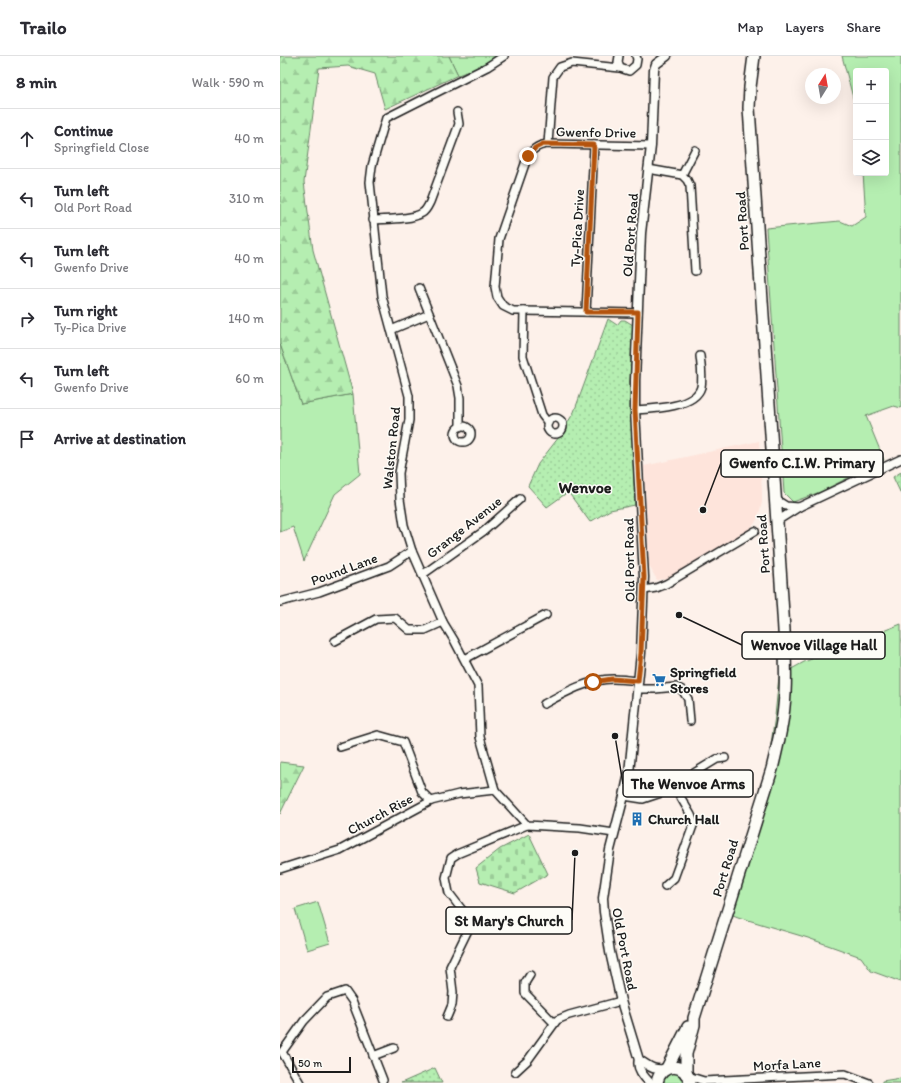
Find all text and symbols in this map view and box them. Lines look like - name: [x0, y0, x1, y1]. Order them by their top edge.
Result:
- text: Trailo: [20, 16, 67, 39]
- text: Map: [738, 19, 763, 36]
- text: Layers: [785, 19, 824, 36]
- text: Share: [846, 19, 881, 36]
- north arrow: [805, 68, 841, 104]
- map controls: [853, 68, 889, 176]
- button: +: [853, 68, 889, 104]
- text: 8 min: [16, 72, 57, 92]
- text: Walk · 590 m: [192, 75, 264, 90]
- button: −: [853, 104, 889, 140]
- text: Continue: [54, 122, 113, 140]
- street label: Gwenfo Drive: [556, 123, 637, 142]
- icon: ahead: [16, 128, 38, 150]
- text: 40 m: [234, 131, 264, 146]
- text: Springfield Close: [54, 140, 149, 155]
- button: layers: [853, 140, 889, 176]
- route end: [519, 147, 537, 165]
- text: Turn left: [54, 182, 109, 200]
- icon: left: [16, 188, 38, 210]
- street label: Ty-Pica Drive: [567, 188, 588, 267]
- street label: Port Road: [732, 190, 753, 251]
- text: 310 m: [229, 191, 264, 206]
- street label: Old Port Road: [619, 192, 642, 278]
- text: Old Port Road: [54, 200, 132, 215]
- text: Turn left: [54, 242, 109, 260]
- icon: left: [16, 248, 38, 270]
- text: 40 m: [234, 251, 264, 266]
- text: Gwenfo Drive: [54, 260, 129, 275]
- text: Turn right: [54, 302, 118, 320]
- icon: right: [16, 308, 38, 330]
- text: 140 m: [228, 311, 264, 326]
- text: Ty-Pica Drive: [54, 320, 127, 335]
- text: Turn left: [54, 362, 109, 380]
- icon: left: [16, 368, 38, 390]
- text: 60 m: [235, 371, 264, 386]
- text: Gwenfo Drive: [54, 380, 129, 395]
- street label: Walston Road: [379, 406, 404, 490]
- icon: arrive: [16, 428, 38, 450]
- text: Arrive at destination: [54, 430, 186, 448]
- callout: Gwenfo C.I.W. Primary: [721, 450, 883, 477]
- text: Gwenfo C.I.W. Primary: [729, 454, 876, 473]
- district label: Wenvoe: [558, 478, 612, 497]
- street label: Grange Avenue: [423, 493, 506, 562]
- street label: Port Road: [753, 513, 774, 574]
- street label: Old Port Road: [620, 517, 639, 602]
- street label: Pound Lane: [308, 549, 380, 589]
- callout: Wenvoe Village Hall: [742, 632, 885, 659]
- text: Wenvoe Village Hall: [751, 636, 878, 655]
- place label: Springfield Stores: [670, 664, 737, 697]
- supermarket icon: Springfield Stores: [651, 672, 667, 688]
- route start: [584, 673, 602, 691]
- callout: The Wenvoe Arms: [623, 770, 753, 797]
- text: The Wenvoe Arms: [630, 775, 745, 793]
- street label: Church Rise: [345, 790, 416, 839]
- building icon: Church Hall: [629, 811, 645, 827]
- place label: Church Hall: [648, 811, 720, 828]
- street label: Port Road: [709, 837, 742, 899]
- street label: Old Port Road: [608, 906, 641, 992]
- callout: St Mary's Church: [446, 907, 572, 934]
- text: St Mary's Church: [454, 912, 564, 931]
- street label: Morfa Lane: [753, 1054, 822, 1075]
- scale bar: [292, 1055, 351, 1074]
- text: 50 m: [298, 1057, 322, 1070]

